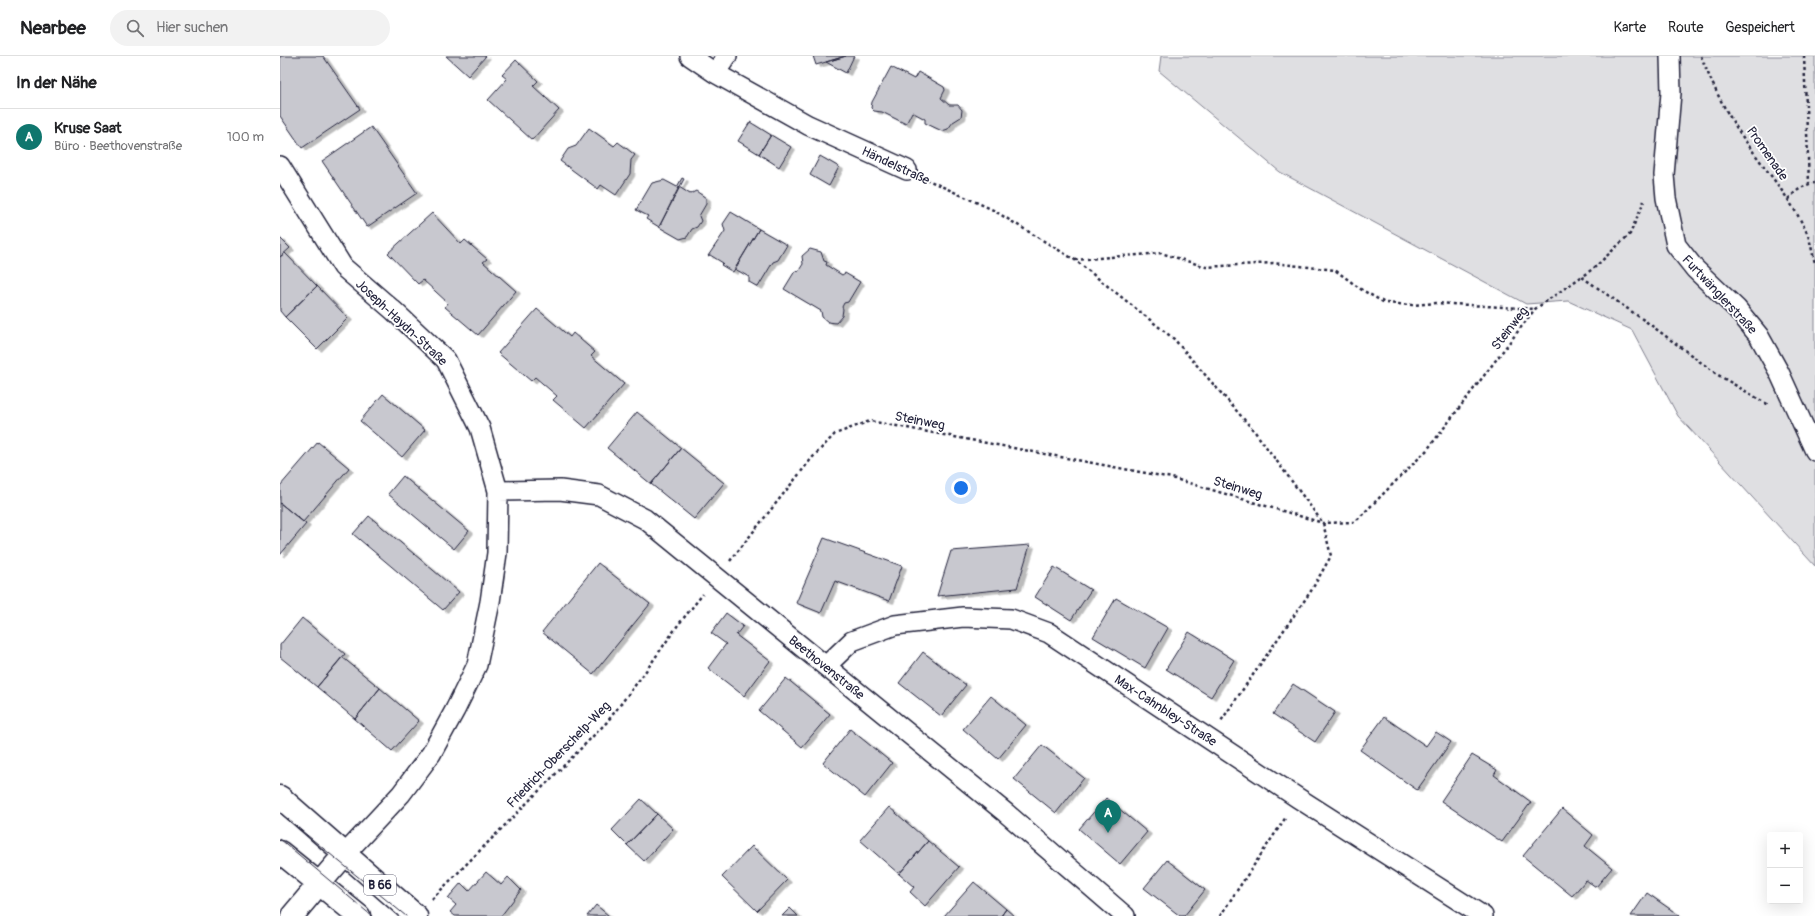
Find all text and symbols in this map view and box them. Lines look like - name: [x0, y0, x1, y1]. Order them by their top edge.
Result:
- search box: [110, 10, 390, 46]
- text: Nearbee: [20, 16, 86, 40]
- icon: search: [124, 17, 146, 39]
- text: Hier suchen: [156, 18, 228, 37]
- text: Karte: [1614, 19, 1646, 36]
- text: Route: [1668, 19, 1703, 36]
- text: Gespeichert: [1725, 19, 1795, 36]
- text: In der Nähe: [16, 72, 97, 93]
- text: Kruse Saat: [54, 119, 122, 138]
- street label: Promenade: [1743, 124, 1792, 184]
- text: A: [25, 129, 33, 145]
- text: 100 m: [227, 129, 264, 145]
- text: Büro · Beethovenstraße: [54, 138, 182, 154]
- street label: Händelstraße: [859, 143, 933, 189]
- street label: Furtwänglerstraße: [1678, 252, 1760, 338]
- street label: Joseph-Haydn-Straße: [352, 276, 451, 370]
- street label: Steinweg: [1488, 303, 1532, 353]
- street label: Steinweg: [893, 408, 947, 434]
- street label: Steinweg: [1211, 473, 1265, 503]
- your location: [951, 478, 971, 498]
- street label: Beethovenstraße: [785, 632, 868, 704]
- street label: Max-Cahnbley-Straße: [1111, 672, 1220, 750]
- street label: Friedrich-Oberschelp-Weg: [504, 698, 614, 811]
- pin: A: [1095, 800, 1121, 833]
- map controls: [1767, 832, 1803, 904]
- button: +: [1767, 832, 1803, 868]
- button: −: [1767, 868, 1803, 904]
- road number: B 66: [364, 875, 396, 895]

